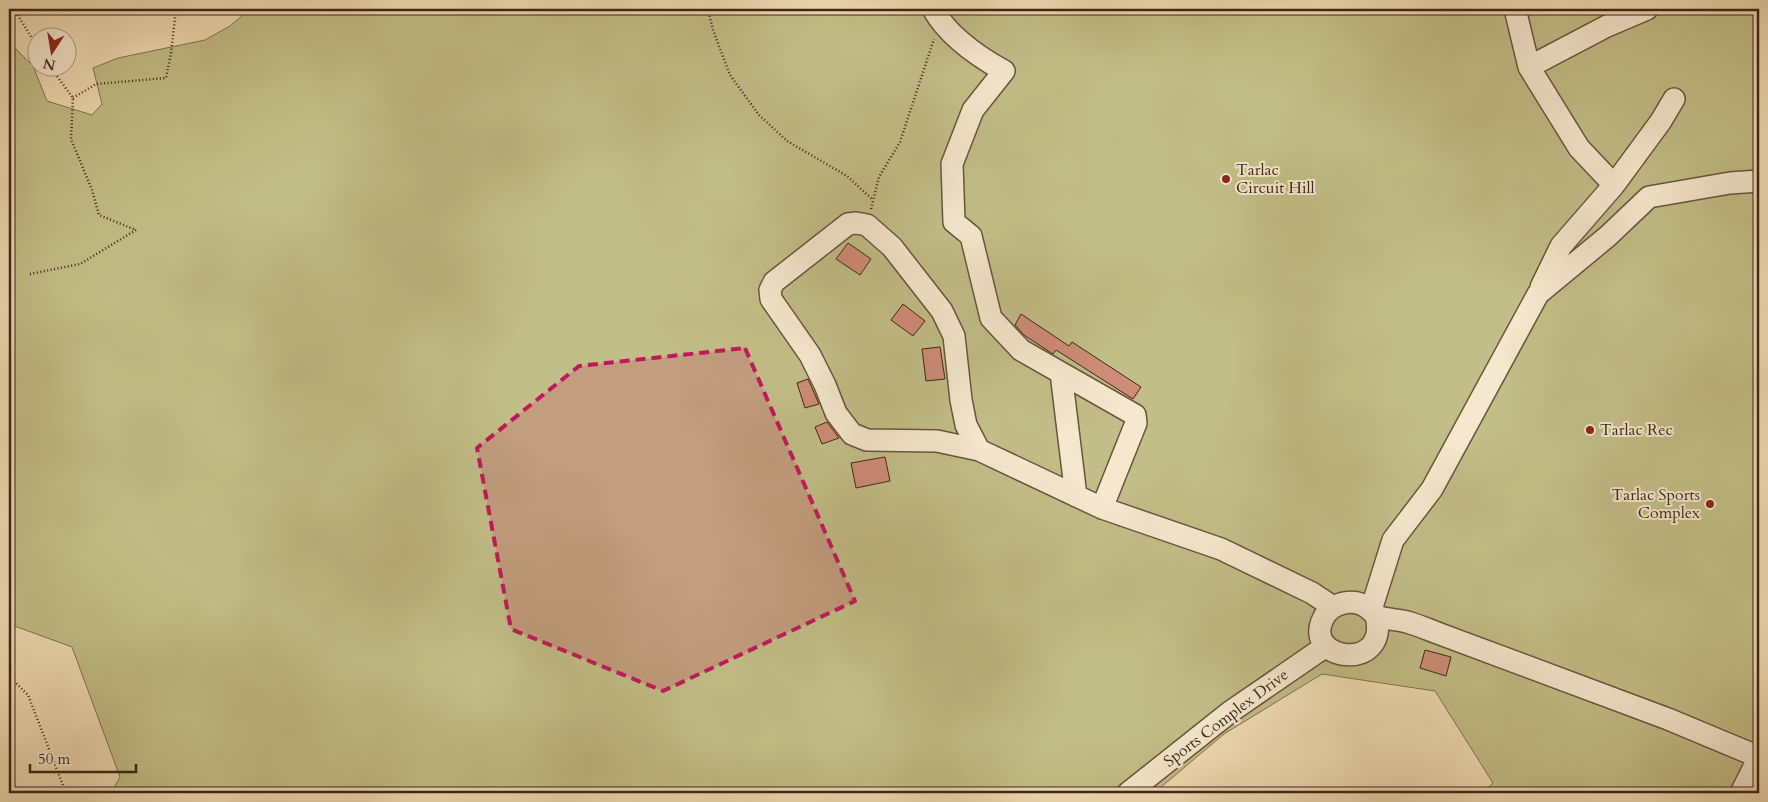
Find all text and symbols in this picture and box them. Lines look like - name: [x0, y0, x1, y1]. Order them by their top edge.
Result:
- north arrow: [28, 28, 78, 78]
- text: N: [41, 54, 57, 75]
- place label: Tarlac Circuit Hill: [1236, 159, 1315, 199]
- marker: Tarlac Circuit Hill: [1220, 173, 1232, 185]
- place label: Tarlac Rec: [1600, 419, 1673, 441]
- marker: Tarlac Rec: [1584, 424, 1596, 436]
- place label: Tarlac Sports Complex: [1612, 484, 1700, 524]
- marker: Tarlac Sports Complex: [1704, 498, 1716, 510]
- street label: Sports Complex Drive: [1159, 664, 1293, 772]
- scale bar: [30, 742, 136, 774]
- text: 50 m: [38, 749, 70, 769]

